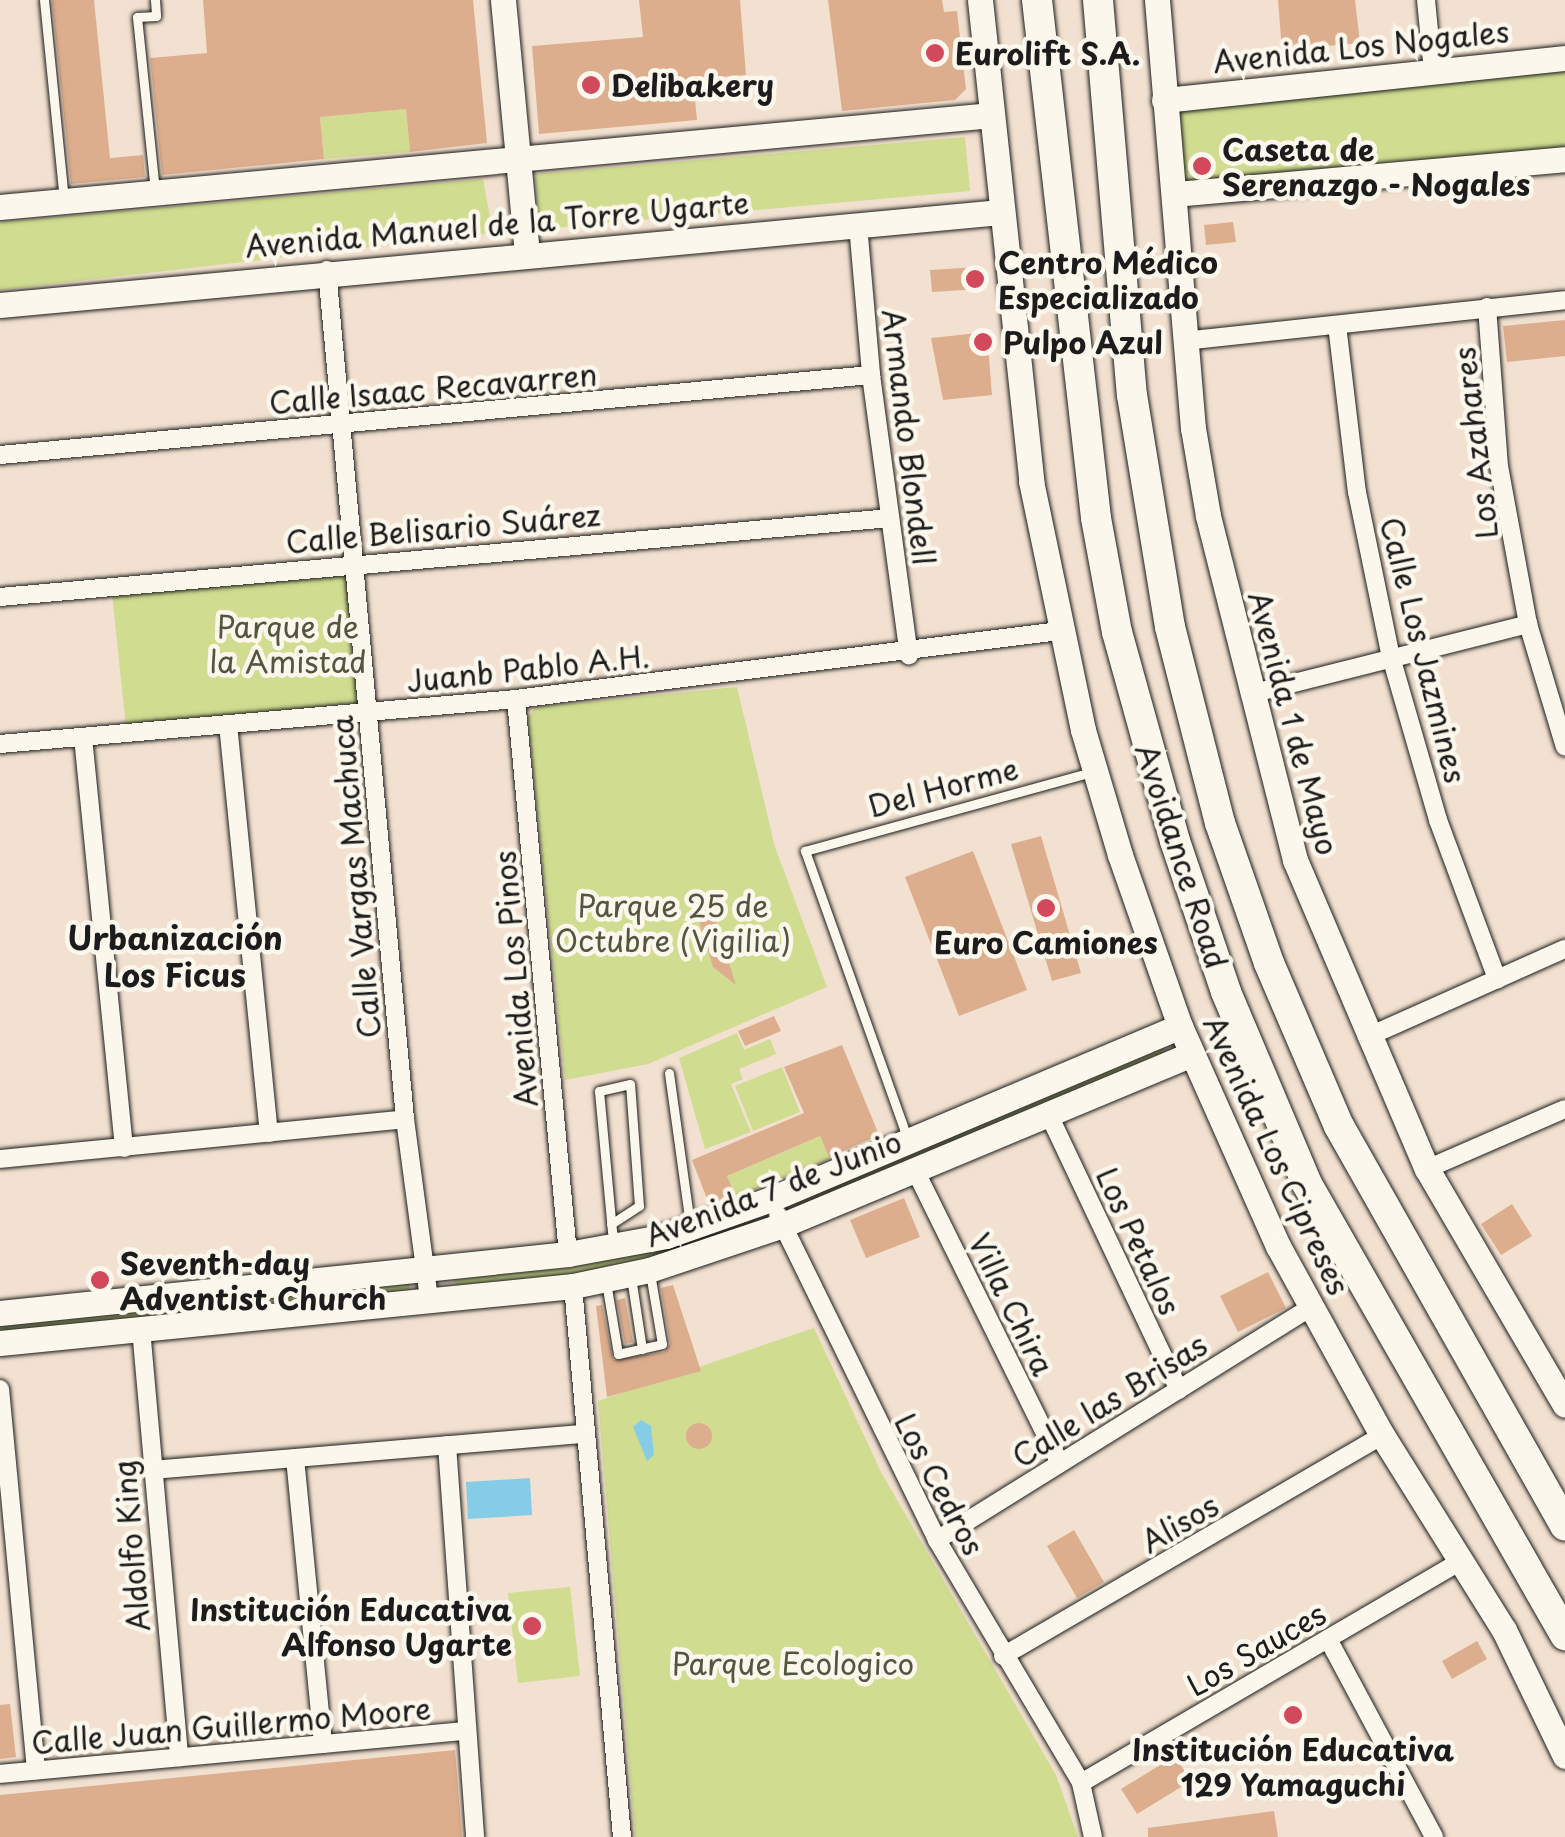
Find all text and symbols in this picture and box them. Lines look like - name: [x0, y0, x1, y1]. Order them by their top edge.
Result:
- street label: Avenida Los Nogales: [1211, 13, 1511, 79]
- place label: Eurolift S.A.: [955, 35, 1142, 71]
- marker: Eurolift S.A.: [924, 42, 946, 64]
- place label: Delibakery: [611, 67, 774, 103]
- marker: Delibakery: [580, 74, 602, 96]
- place label: Caseta de Serenazgo - Nogales: [1222, 131, 1533, 202]
- marker: Caseta de Serenazgo - Nogales: [1191, 155, 1213, 177]
- street label: Avenida Manuel de la Torre Ugarte: [243, 184, 751, 264]
- place label: Centro Médico Especializado: [998, 244, 1217, 314]
- marker: Centro Médico Especializado: [962, 266, 988, 292]
- street label: Armando Blondell: [876, 308, 942, 566]
- place label: Pulpo Azul: [1003, 324, 1164, 360]
- marker: Pulpo Azul: [972, 331, 994, 353]
- street label: Los Azahares: [1445, 344, 1505, 542]
- street label: Calle Isaac Recavarren: [267, 356, 599, 420]
- street label: Calle Belisario Suárez: [285, 496, 601, 560]
- street label: Calle Los Jazmines: [1373, 512, 1475, 788]
- street label: Avenida 1 de Mayo: [1241, 587, 1347, 859]
- park label: Parque de la Amistad: [209, 608, 367, 678]
- street label: Juanb Pablo A.H.: [405, 637, 651, 699]
- street label: Calle Vargas Machuca: [323, 715, 387, 1039]
- street label: Avoidance Road: [1129, 739, 1235, 973]
- street label: Del Horme: [864, 750, 1022, 824]
- street label: Avenida Los Pinos: [486, 849, 544, 1109]
- park label: Parque 25 de Octubre (Vigilia): [554, 887, 792, 958]
- marker: Euro Camiones: [1035, 897, 1057, 919]
- district label: Urbanización Los Ficus: [67, 919, 283, 994]
- place label: Euro Camiones: [933, 924, 1159, 960]
- street label: Avenida Los Cipreses: [1196, 1009, 1358, 1301]
- street label: Avenida 7 de Junio: [639, 1122, 907, 1254]
- street label: Los Petalos: [1089, 1161, 1189, 1321]
- street label: Villa Chira: [962, 1227, 1062, 1381]
- place label: Seventh-day Adventist Church: [120, 1245, 386, 1316]
- marker: Seventh-day Adventist Church: [89, 1269, 111, 1291]
- street label: Calle las Brisas: [1005, 1326, 1213, 1474]
- street label: Los Cedros: [887, 1407, 993, 1561]
- street label: Aldolfo King: [106, 1459, 156, 1633]
- street label: Alisos: [1134, 1487, 1224, 1559]
- place label: Institución Educativa Alfonso Ugarte: [189, 1591, 512, 1662]
- street label: Los Sauces: [1180, 1595, 1332, 1703]
- marker: Institución Educativa Alfonso Ugarte: [521, 1615, 543, 1637]
- park label: Parque Ecologico: [672, 1645, 914, 1681]
- street label: Calle Juan Guillermo Moore: [28, 1689, 434, 1761]
- marker: Institución Educativa 129 Yamaguchi: [1282, 1704, 1304, 1726]
- place label: Institución Educativa 129 Yamaguchi: [1131, 1731, 1455, 1802]

